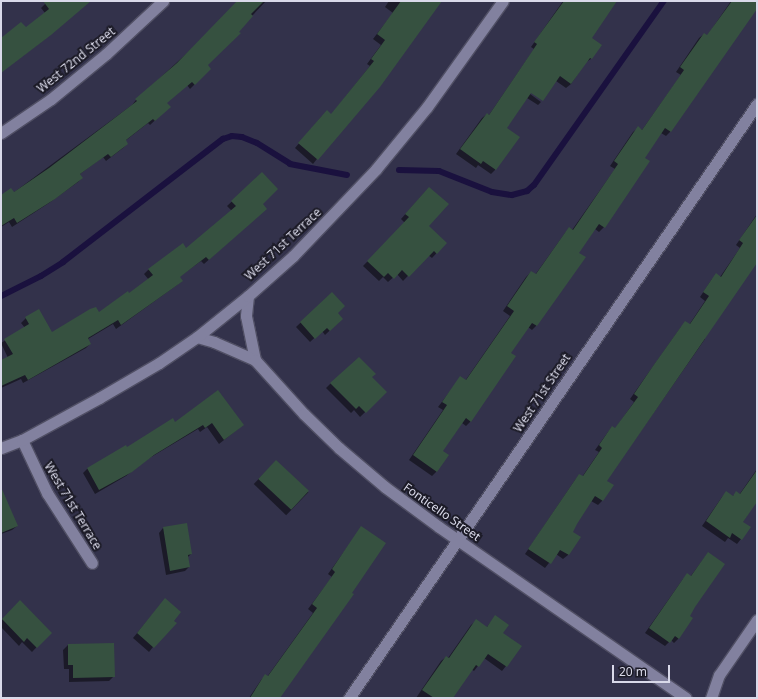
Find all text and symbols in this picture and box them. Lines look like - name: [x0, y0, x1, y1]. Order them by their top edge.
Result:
- street label: West 72nd Street: [34, 24, 118, 96]
- street label: West 71st Terrace: [242, 205, 324, 283]
- street label: West 71st Street: [510, 351, 574, 435]
- street label: West 71st Terrace: [41, 460, 105, 552]
- street label: Fonticello Street: [401, 480, 483, 544]
- scale bar: [614, 657, 672, 683]
- text: 20 m: [619, 663, 647, 680]

